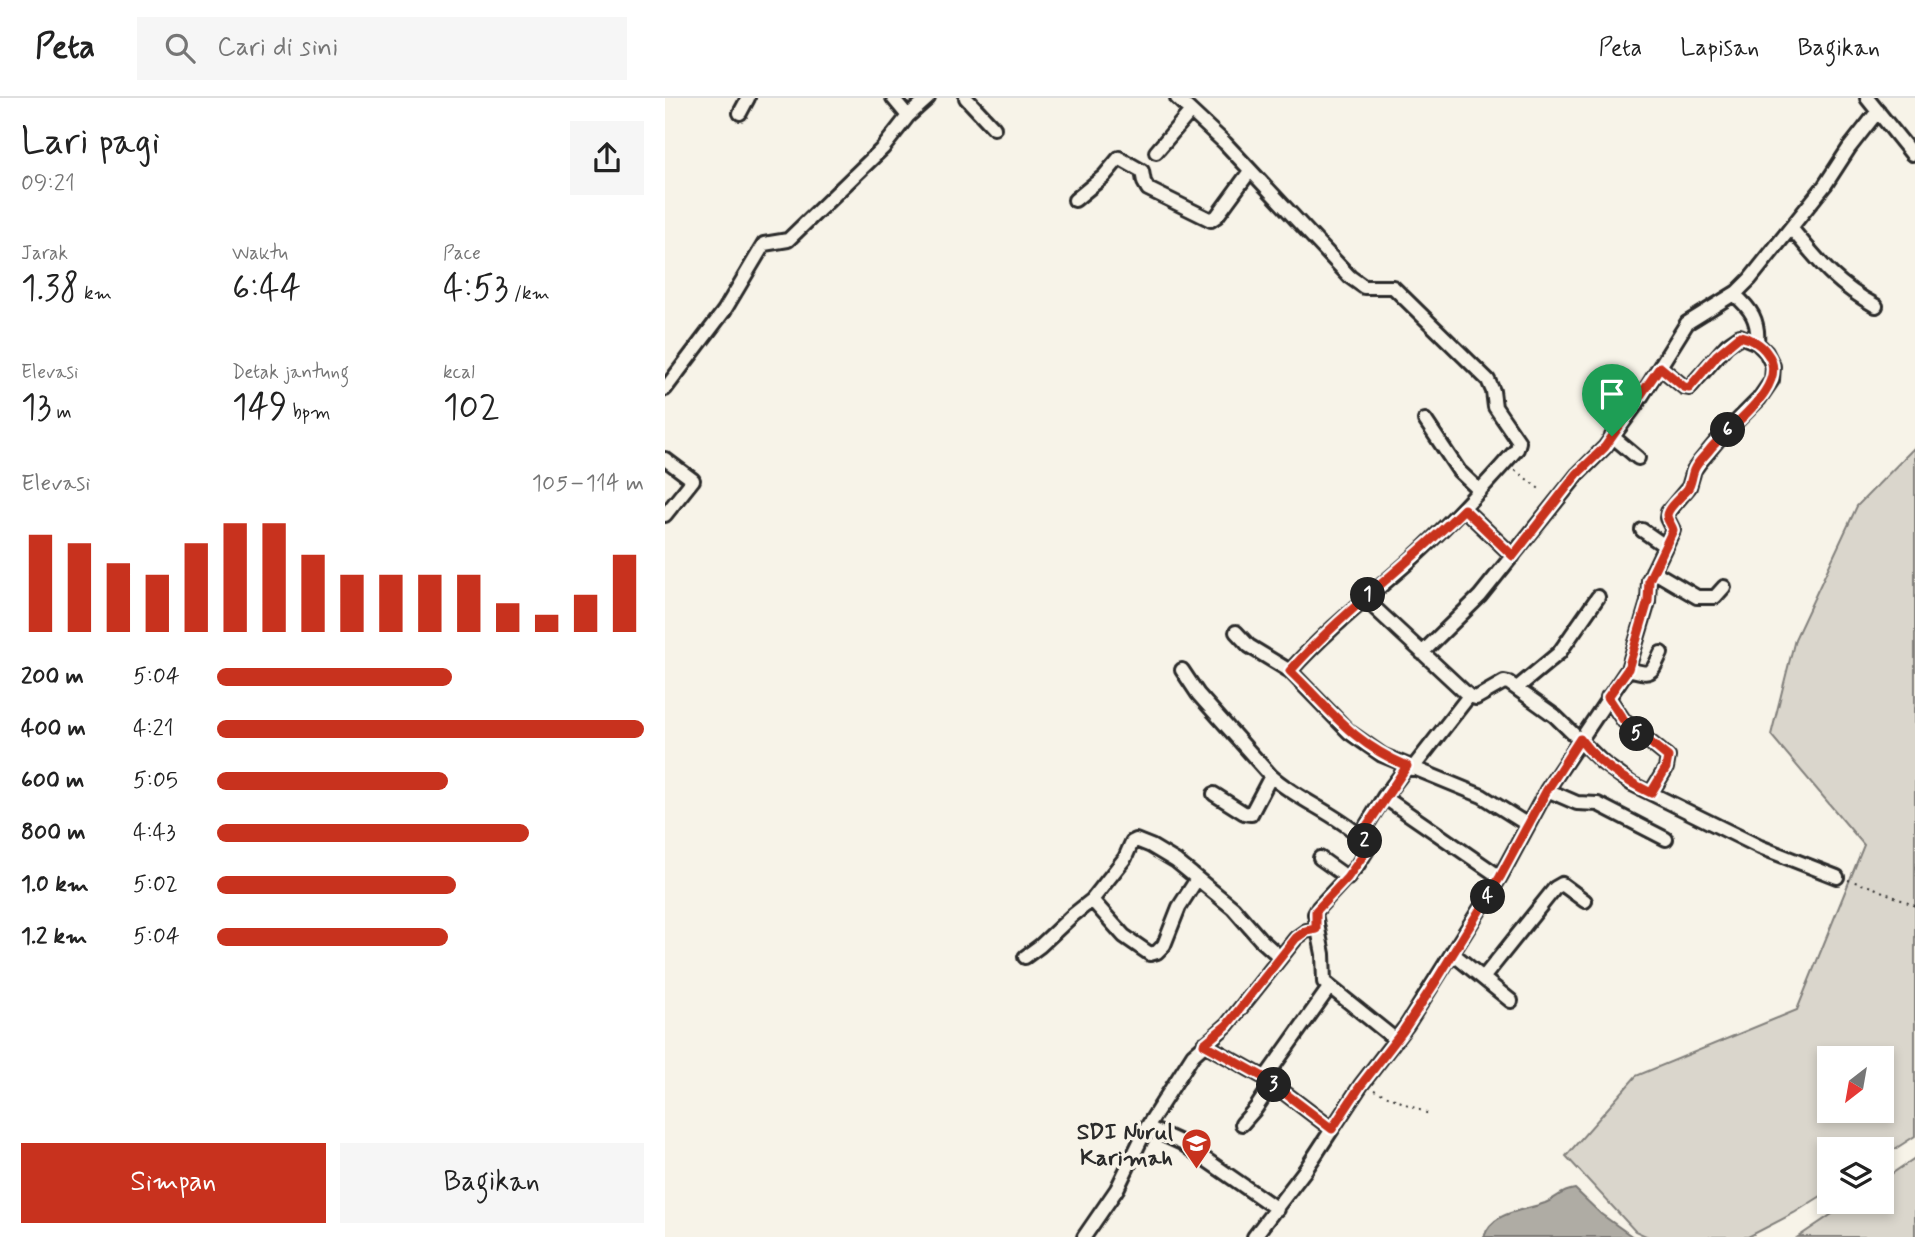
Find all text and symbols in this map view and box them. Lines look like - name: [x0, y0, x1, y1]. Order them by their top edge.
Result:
- search box: [137, 17, 627, 80]
- text: Peta: [35, 26, 95, 70]
- icon: search: [161, 29, 199, 67]
- text: Cari di sini: [217, 31, 338, 65]
- text: Peta: [1599, 33, 1642, 64]
- text: Lapisan: [1680, 33, 1759, 64]
- text: Bagikan: [1797, 33, 1880, 64]
- text: Lari pagi: [21, 118, 160, 167]
- button: share: [570, 121, 644, 195]
- text: 09:21: [21, 169, 75, 199]
- text: Jarak: [21, 241, 68, 266]
- text: Waktu: [232, 241, 288, 266]
- text: Pace: [443, 241, 481, 266]
- text: 1.38: [21, 266, 79, 312]
- text: 6:44: [232, 266, 301, 312]
- text: 4:53: [443, 266, 509, 312]
- text: km: [79, 281, 112, 306]
- text: /km: [509, 281, 550, 306]
- text: Elevasi: [21, 360, 78, 385]
- text: Detak jantung: [232, 360, 349, 385]
- text: kcal: [443, 360, 475, 385]
- pin: [1582, 364, 1642, 436]
- icon: arrive: [1593, 375, 1631, 413]
- text: 13: [21, 385, 51, 431]
- text: 149: [232, 385, 287, 431]
- text: 102: [443, 385, 500, 431]
- text: m: [51, 400, 72, 425]
- text: bpm: [287, 400, 331, 425]
- pin: 6: [1711, 412, 1745, 448]
- text: 6: [1723, 417, 1732, 442]
- text: Elevasi: [21, 469, 90, 499]
- text: 105–114 m: [532, 469, 644, 499]
- pin: 1: [1351, 578, 1385, 612]
- text: 1: [1363, 582, 1372, 607]
- text: 200 m: [21, 662, 84, 692]
- text: 5:04: [133, 662, 180, 692]
- text: 400 m: [21, 714, 86, 744]
- text: 4:21: [133, 714, 174, 744]
- pin: 5: [1619, 716, 1655, 752]
- text: 5: [1631, 721, 1642, 746]
- text: 600 m: [21, 766, 84, 796]
- text: 5:05: [133, 766, 178, 796]
- text: 800 m: [21, 818, 85, 848]
- text: 4:43: [133, 818, 176, 848]
- pin: 2: [1347, 824, 1383, 858]
- text: 2: [1360, 828, 1369, 853]
- text: 1.0 km: [21, 870, 89, 900]
- text: 5:02: [133, 870, 178, 900]
- pin: 4: [1471, 880, 1505, 914]
- text: 4: [1482, 884, 1493, 909]
- text: 1.2 km: [21, 922, 87, 952]
- text: 5:04: [133, 922, 180, 952]
- north arrow: [1817, 1046, 1893, 1124]
- map controls: [1817, 1046, 1894, 1214]
- pin: 3: [1257, 1068, 1291, 1102]
- text: 3: [1269, 1072, 1278, 1097]
- place label: SDI Nurul Karimah: [1077, 1118, 1173, 1174]
- school or university icon: SDI Nurul Karimah: [1179, 1127, 1213, 1171]
- button: layers: [1817, 1137, 1894, 1214]
- button: Simpan: [21, 1143, 326, 1223]
- button: Bagikan: [340, 1143, 644, 1223]

